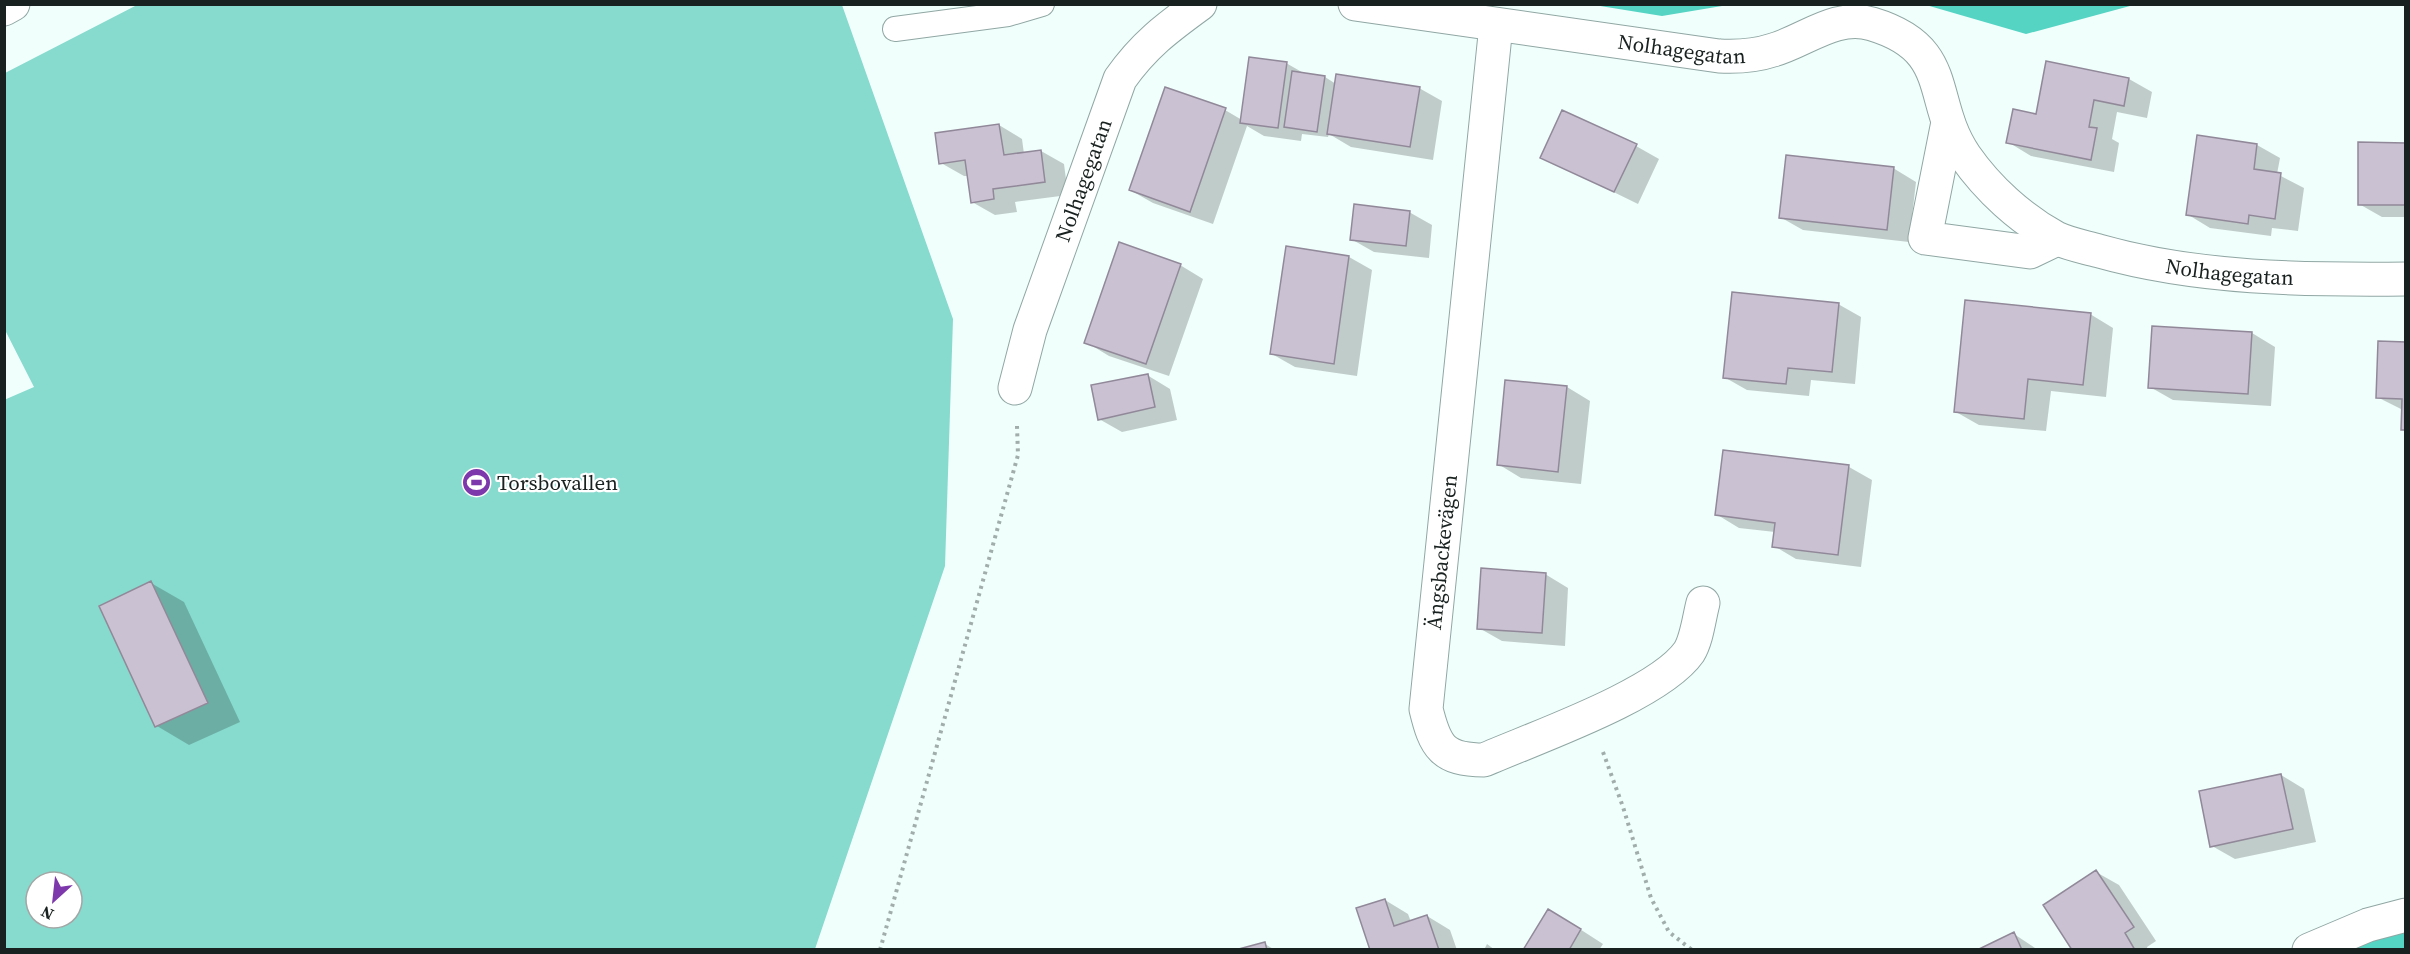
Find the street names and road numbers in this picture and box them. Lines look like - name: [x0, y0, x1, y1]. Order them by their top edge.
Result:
- street label: Nolhagegatan: [1616, 27, 1747, 70]
- street label: Nolhagegatan: [1048, 114, 1119, 246]
- street label: Nolhagegatan: [2164, 251, 2295, 292]
- street label: Ängsbackevägen: [1419, 473, 1464, 631]

